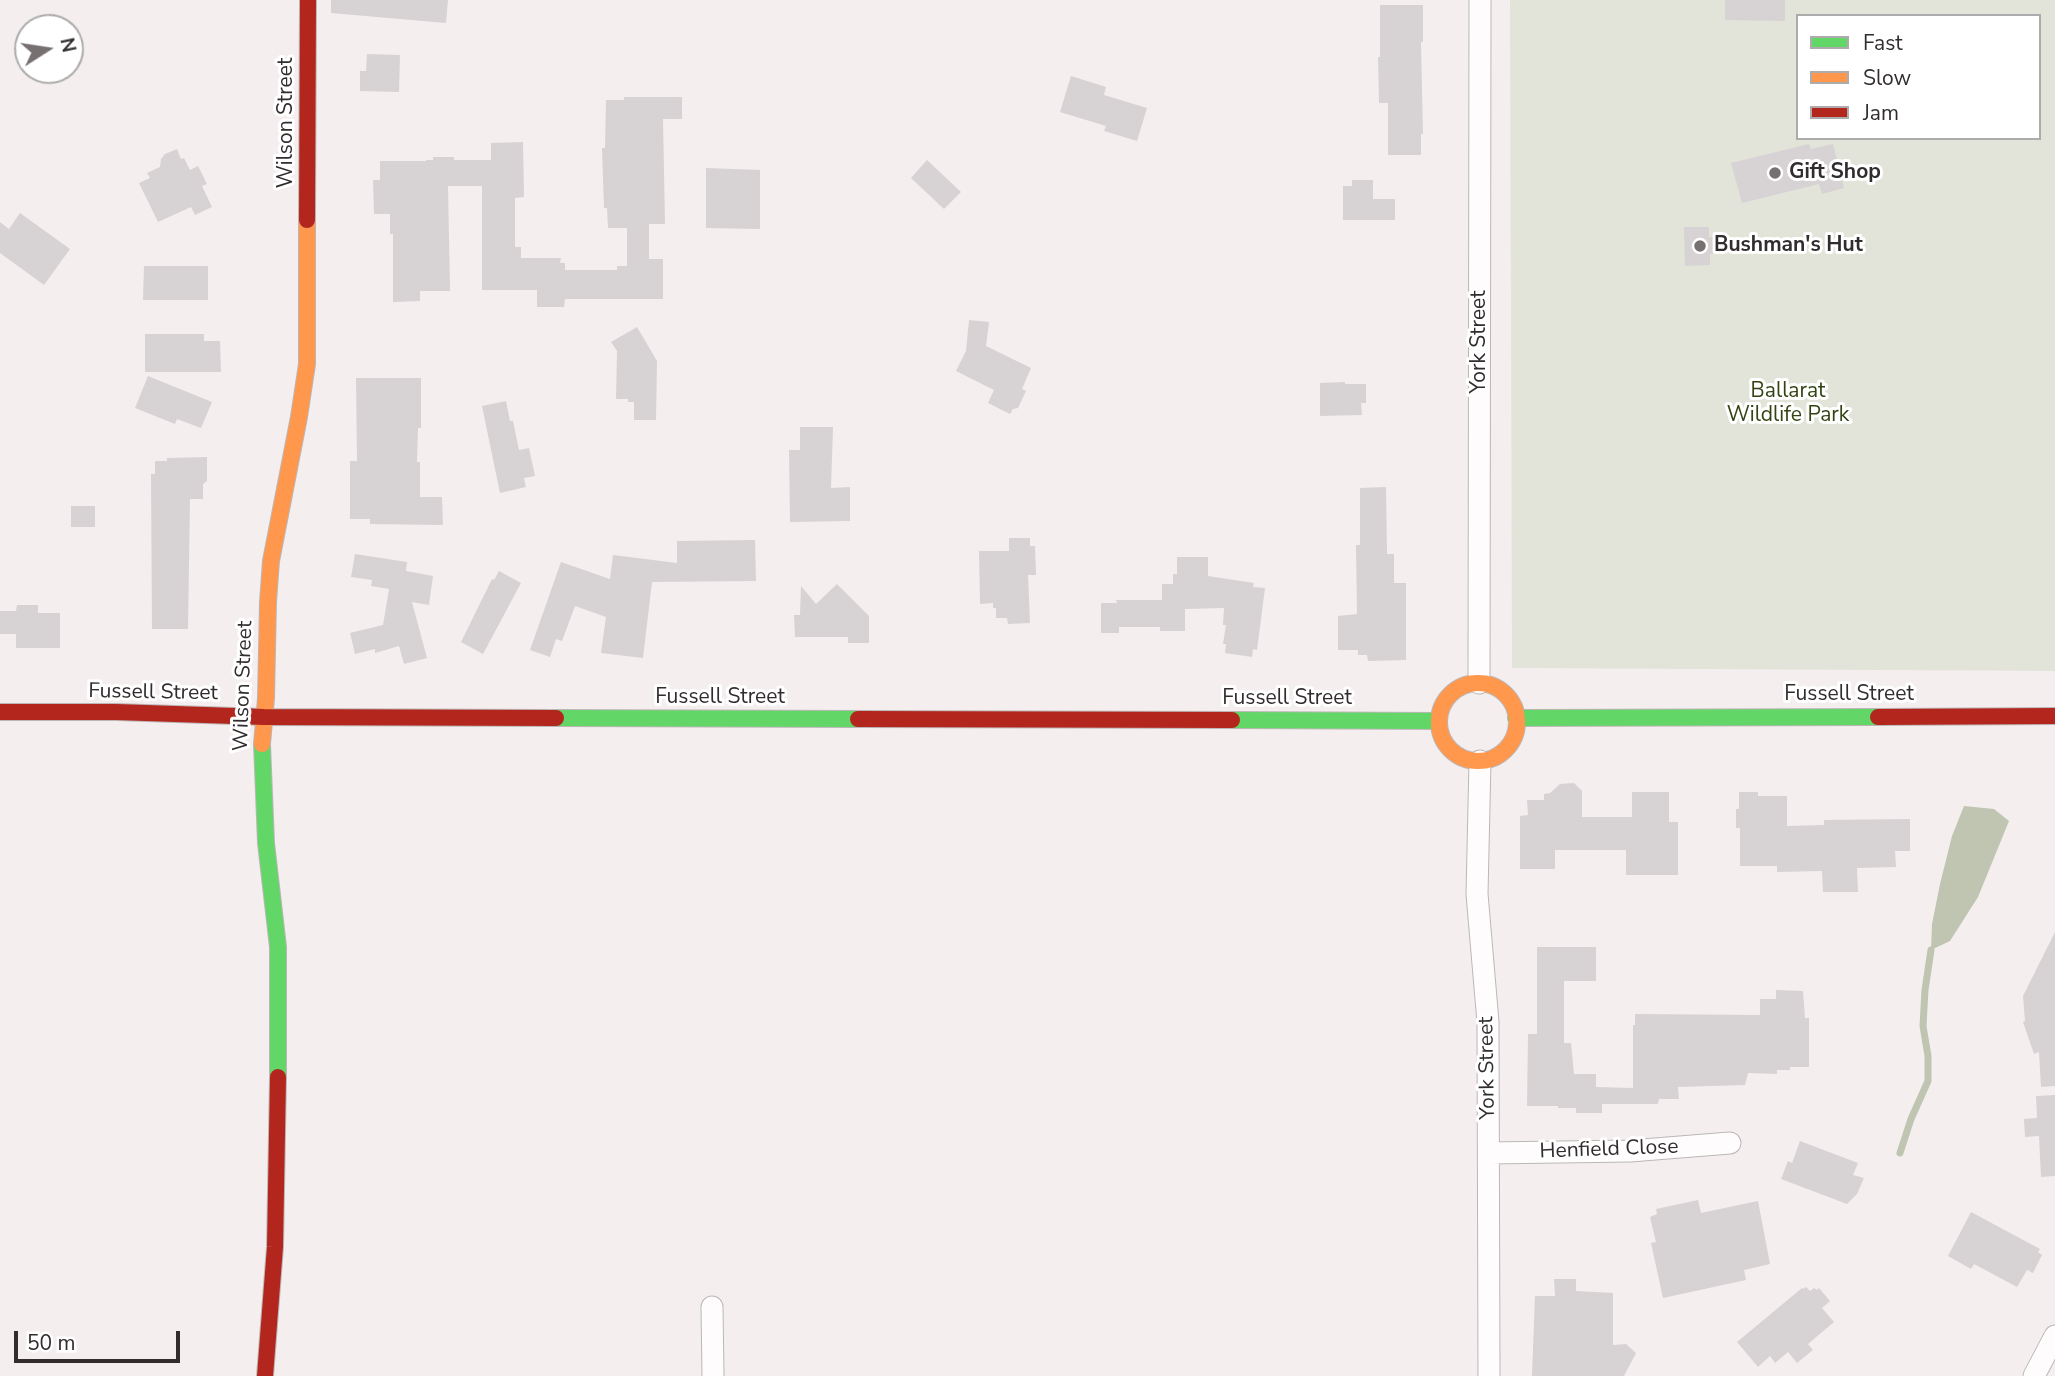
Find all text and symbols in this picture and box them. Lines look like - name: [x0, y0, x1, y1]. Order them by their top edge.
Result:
- north arrow: [14, 14, 84, 84]
- legend: [1796, 14, 2041, 140]
- text: Fast: [1863, 29, 1903, 57]
- text: N: [53, 35, 82, 55]
- street label: Wilson Street: [274, 58, 300, 188]
- text: Slow: [1863, 64, 1911, 92]
- text: Jam: [1863, 99, 1899, 127]
- place label: Gift Shop: [1789, 160, 1881, 186]
- marker: Gift Shop: [1767, 165, 1783, 181]
- place label: Bushman's Hut: [1714, 233, 1863, 259]
- marker: Bushman's Hut: [1692, 238, 1708, 254]
- street label: York Street: [1467, 290, 1493, 394]
- park label: Ballarat Wildlife Park: [1727, 379, 1849, 429]
- street label: Wilson Street: [229, 620, 259, 752]
- street label: Fussell Street: [88, 679, 218, 707]
- street label: Fussell Street: [1784, 682, 1914, 708]
- street label: Fussell Street: [655, 685, 785, 711]
- street label: Fussell Street: [1222, 686, 1352, 712]
- street label: York Street: [1475, 1016, 1501, 1120]
- street label: Henfield Close: [1539, 1135, 1679, 1165]
- scale bar: [18, 1316, 184, 1360]
- text: 50 m: [27, 1329, 76, 1357]

